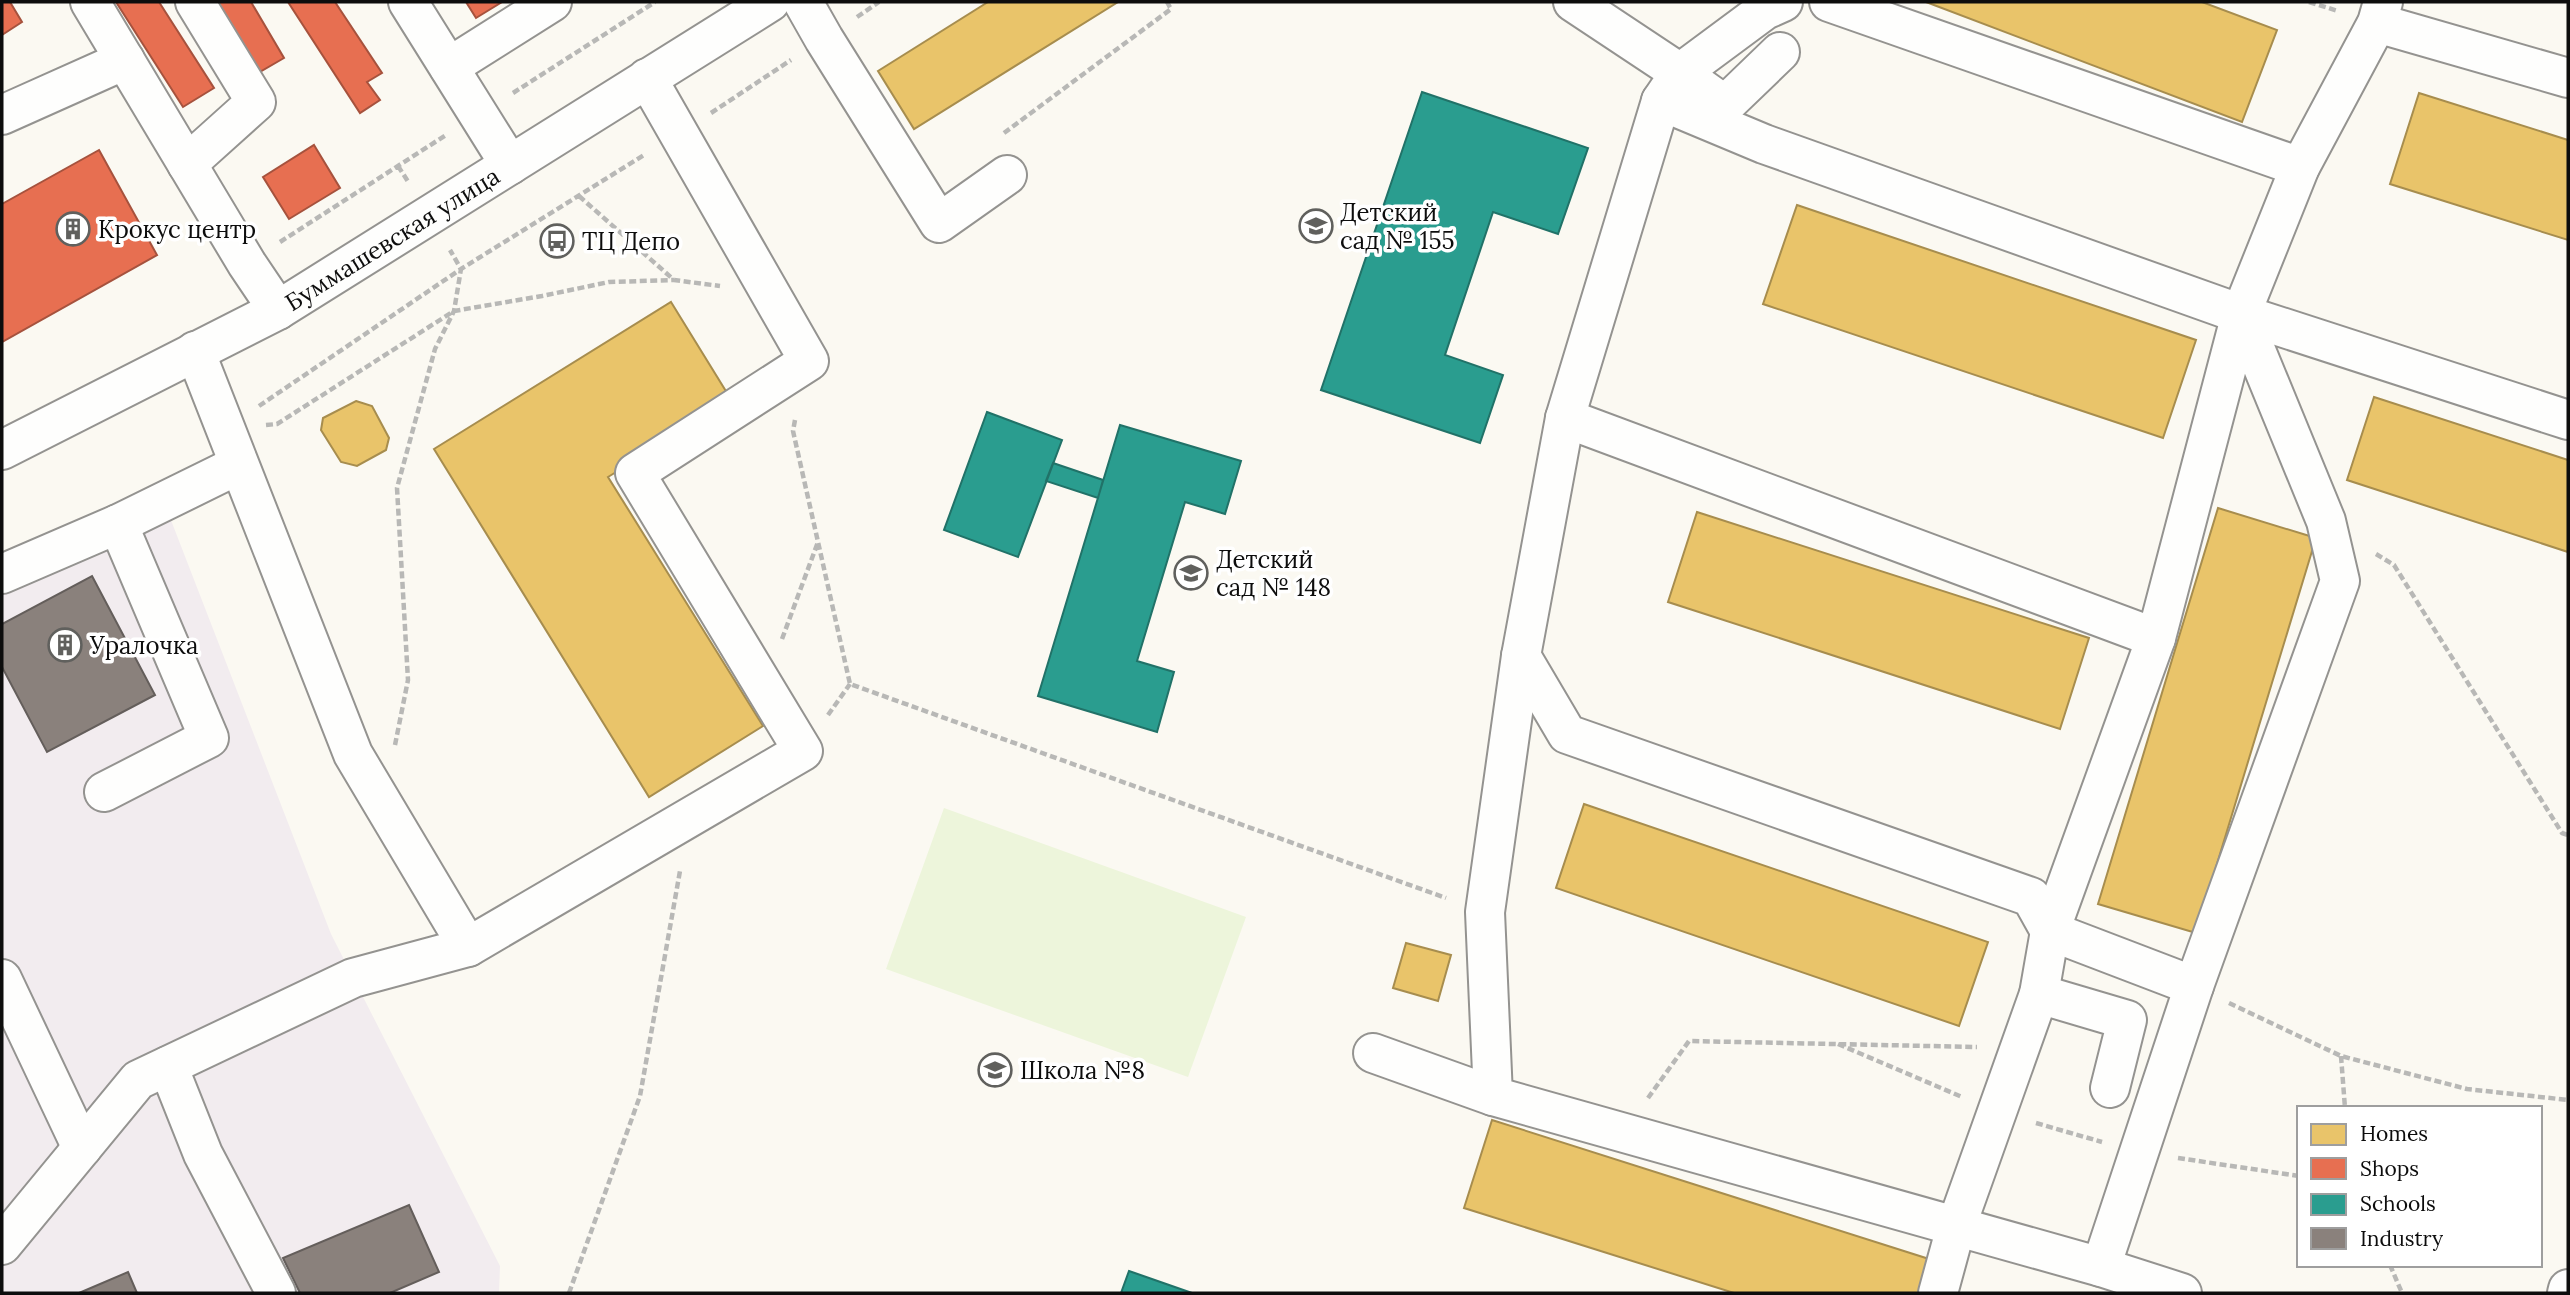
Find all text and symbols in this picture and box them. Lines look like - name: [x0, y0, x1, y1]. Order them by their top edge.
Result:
- street label: Буммашевская улица: [279, 160, 505, 317]
- place label: Детский сад № 155: [1340, 197, 1455, 256]
- school or university icon: Детский сад № 155: [1297, 207, 1335, 245]
- building icon: Крокус центр: [54, 210, 92, 248]
- place label: Крокус центр: [98, 214, 256, 245]
- bus stop icon: ТЦ Депо: [538, 222, 576, 260]
- place label: ТЦ Депо: [582, 226, 680, 257]
- place label: Детский сад № 148: [1216, 544, 1331, 603]
- school or university icon: Детский сад № 148: [1172, 554, 1210, 592]
- building icon: Уралочка: [46, 626, 84, 664]
- place label: Уралочка: [89, 630, 198, 661]
- school or university icon: Школа №8: [976, 1051, 1014, 1089]
- place label: Школа №8: [1020, 1055, 1145, 1086]
- legend: [2297, 1106, 2542, 1267]
- text: Homes: [2360, 1120, 2428, 1147]
- text: Shops: [2360, 1155, 2419, 1182]
- text: Schools: [2360, 1190, 2436, 1217]
- text: Industry: [2360, 1225, 2443, 1252]

